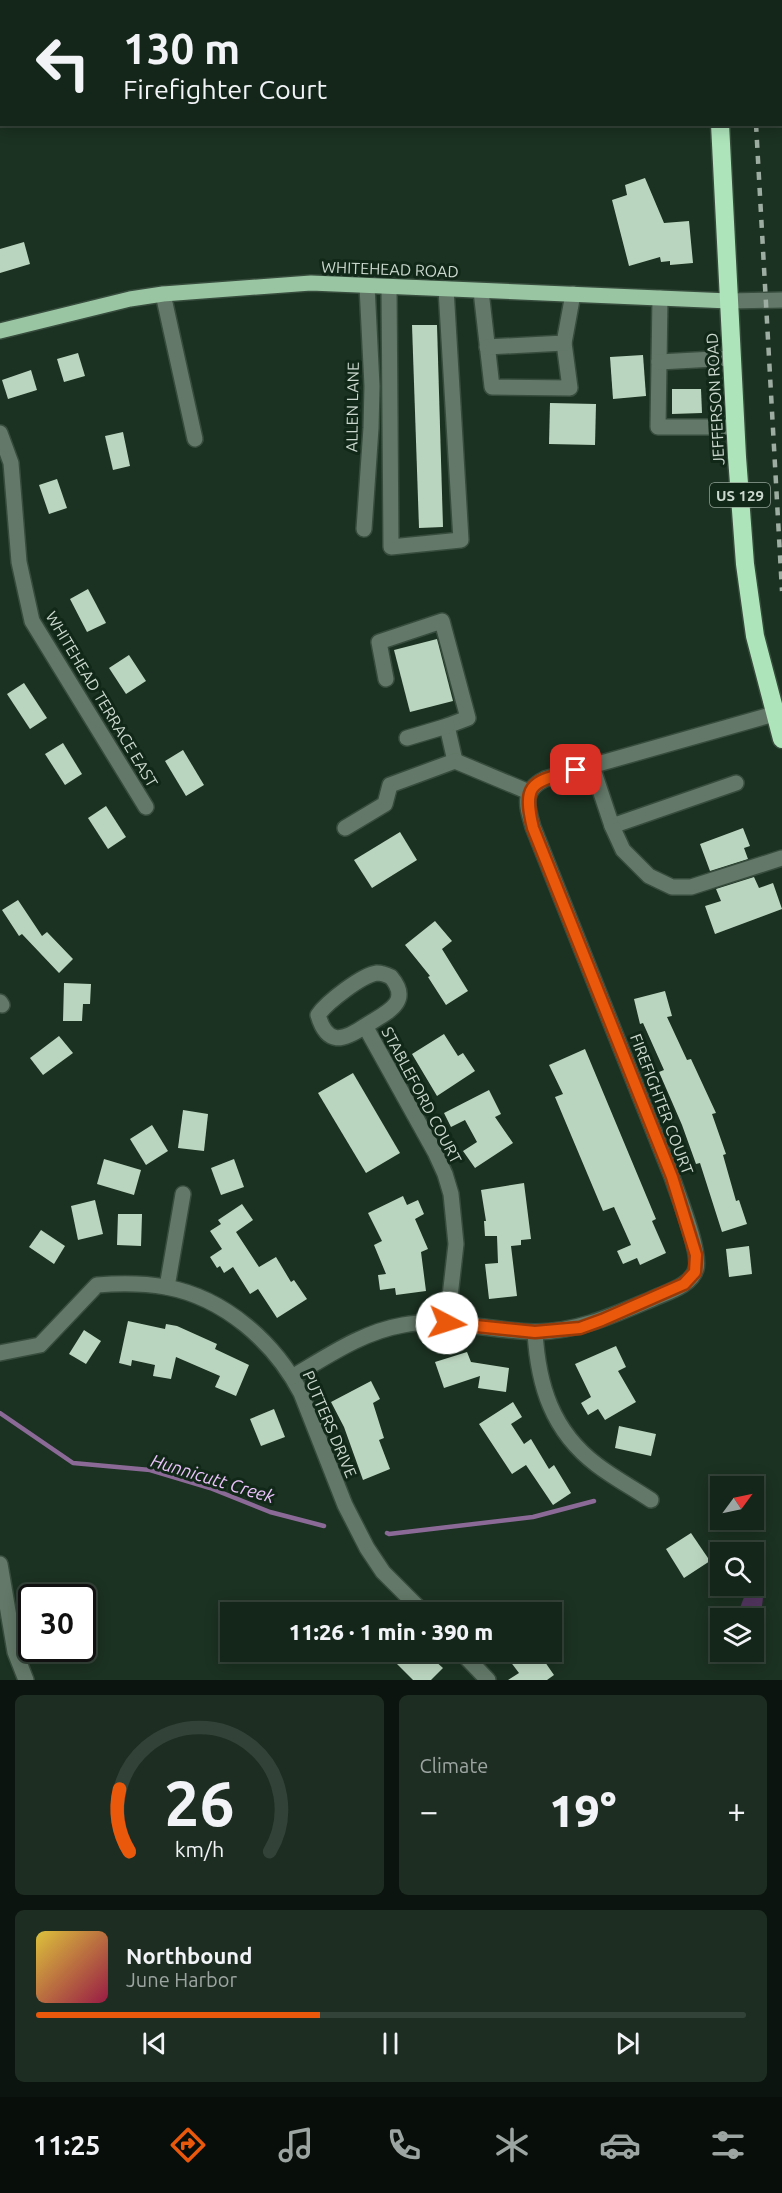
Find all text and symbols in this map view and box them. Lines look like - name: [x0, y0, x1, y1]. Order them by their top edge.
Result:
- icon: left: [24, 24, 102, 102]
- text: 130 m: [123, 25, 240, 72]
- text: Firefighter Court: [123, 74, 327, 104]
- street label: WHITEHEAD ROAD: [321, 258, 459, 280]
- street label: JEFFERSON ROAD: [703, 332, 727, 466]
- street label: ALLEN LANE: [342, 362, 362, 452]
- road number: US 129: [710, 483, 770, 507]
- street label: WHITEHEAD TERRACE EAST: [42, 608, 162, 790]
- pin: [550, 744, 601, 795]
- icon: arrive: [559, 753, 592, 786]
- street label: STABLEFORD COURT: [378, 1024, 466, 1166]
- street label: FIREFIGHTER COURT: [627, 1031, 697, 1177]
- position arrow: [415, 1291, 479, 1355]
- street label: PUTTERS DRIVE: [299, 1368, 361, 1480]
- water label: Hunnicutt Creek: [149, 1450, 278, 1507]
- north arrow: [710, 1476, 764, 1530]
- map controls: [710, 1476, 764, 1662]
- button: search: [710, 1542, 764, 1596]
- speed limit sign: 30: [18, 1584, 96, 1662]
- button: layers: [710, 1608, 764, 1662]
- text: 11:26 · 1 min · 390 m: [289, 1619, 493, 1644]
- text: Climate: [420, 1754, 488, 1777]
- text: 26: [164, 1768, 234, 1838]
- text: 19°: [549, 1785, 616, 1836]
- text: −: [420, 1792, 438, 1829]
- text: +: [727, 1792, 746, 1829]
- text: km/h: [174, 1837, 224, 1861]
- text: Northbound: [126, 1943, 252, 1968]
- text: June Harbor: [126, 1968, 237, 1991]
- icon: previous: [138, 2027, 171, 2060]
- icon: pause: [374, 2027, 407, 2060]
- icon: next: [611, 2027, 644, 2060]
- icon: directions: [167, 2124, 209, 2166]
- icon: music: [275, 2124, 317, 2166]
- icon: phone: [383, 2124, 425, 2166]
- icon: climate: [491, 2124, 533, 2166]
- icon: car: [599, 2124, 641, 2166]
- icon: filters: [707, 2124, 749, 2166]
- text: 11:25: [33, 2130, 101, 2160]

